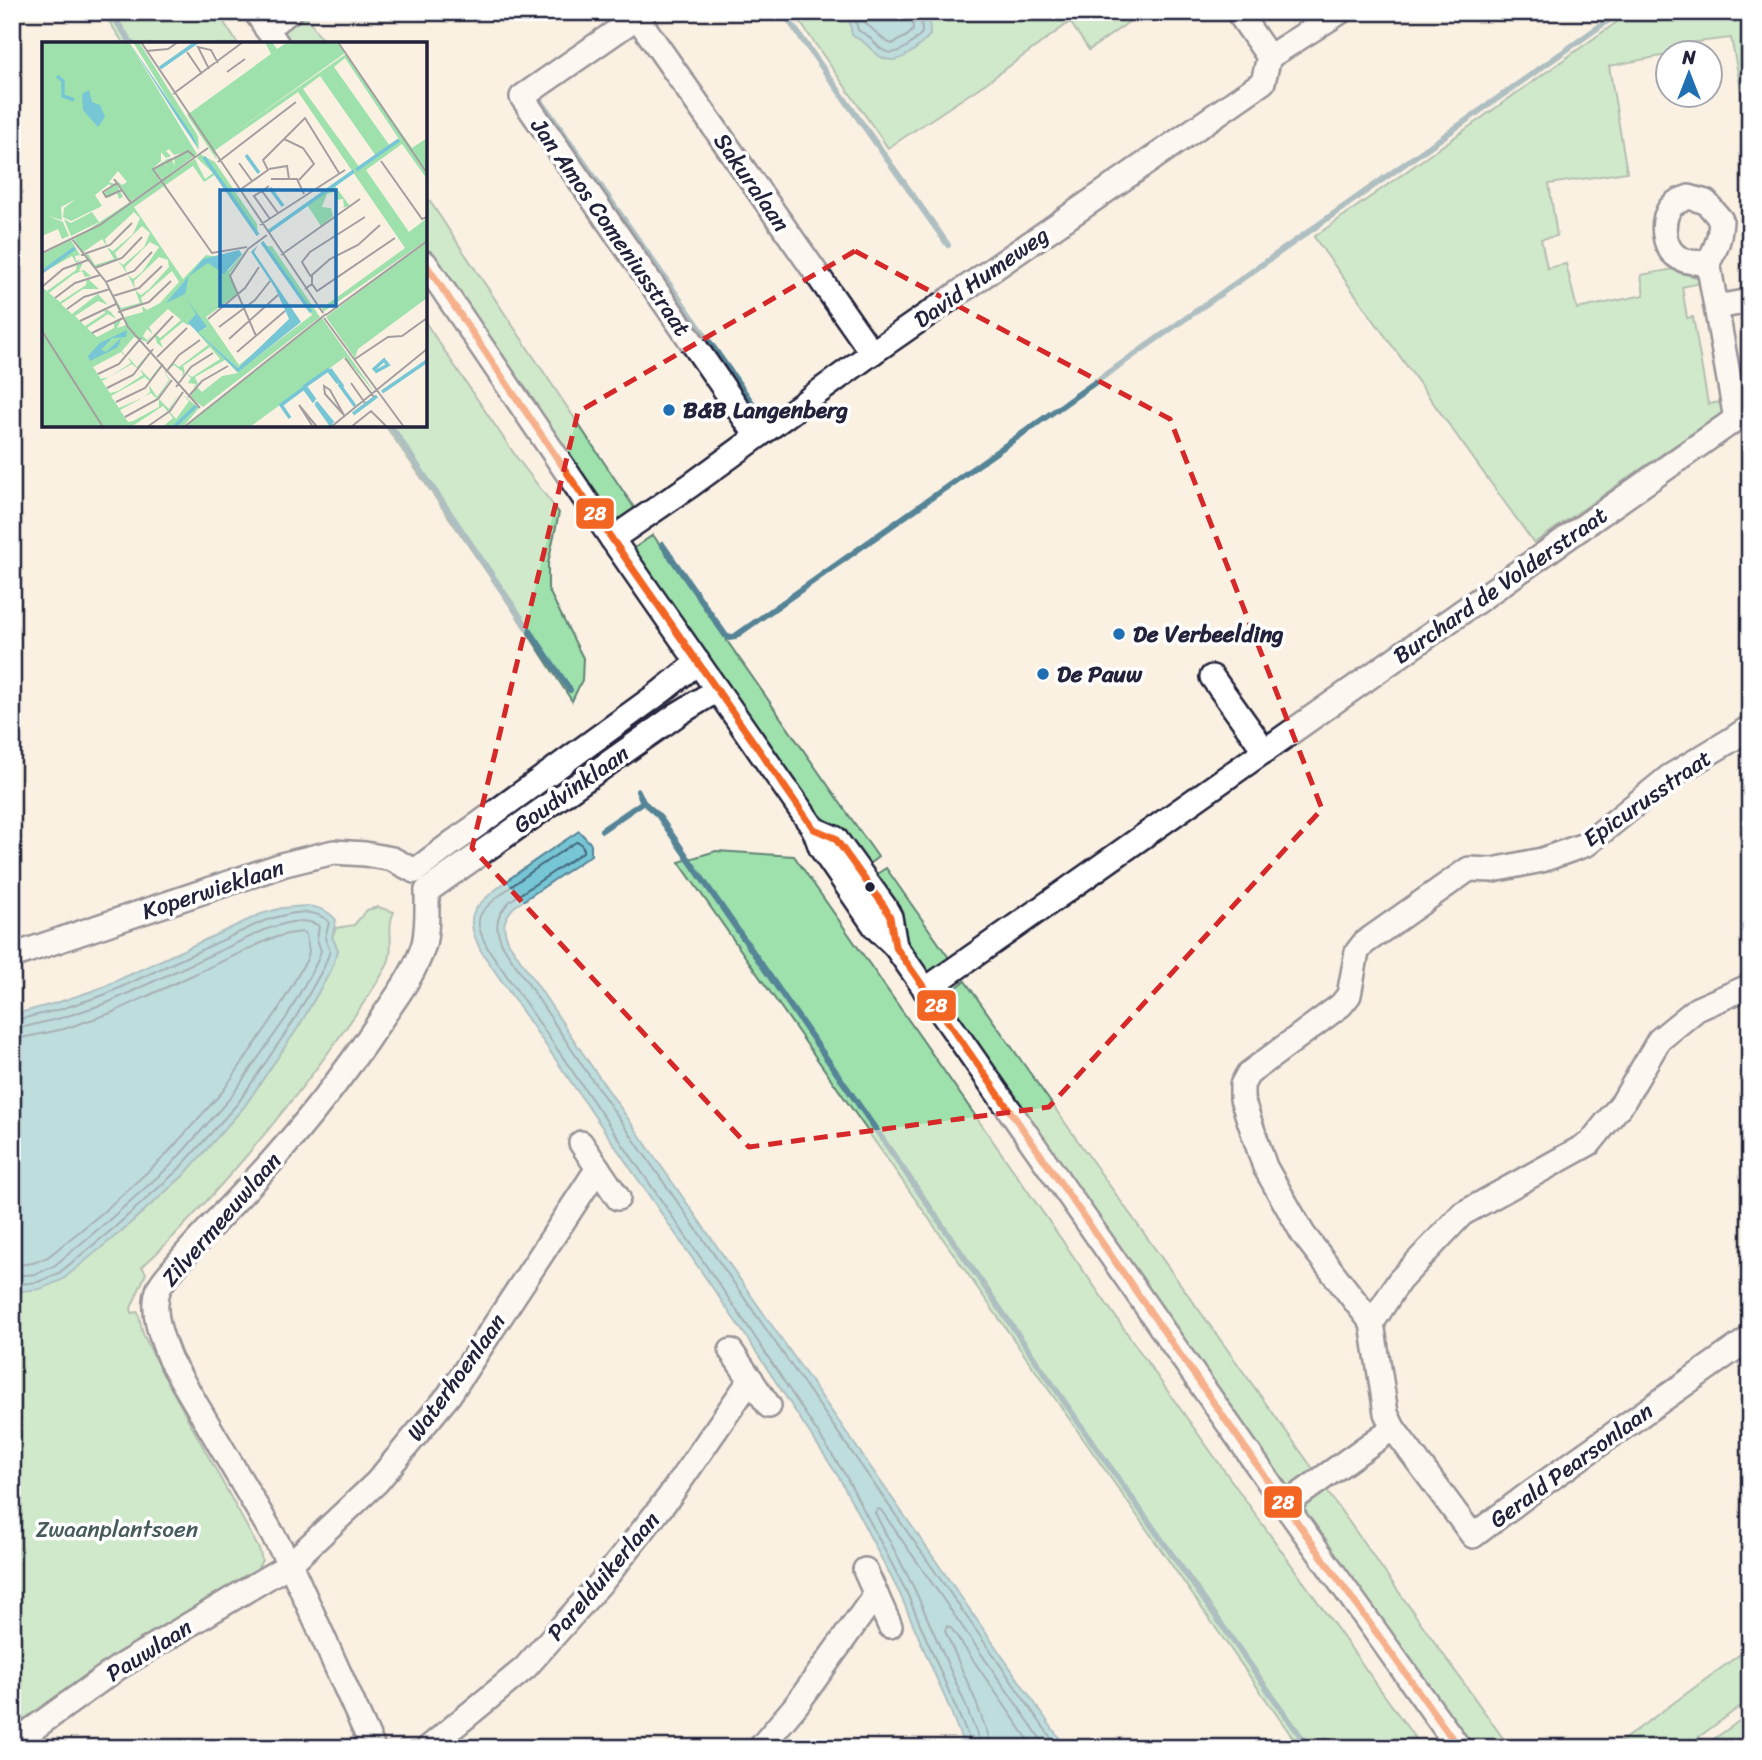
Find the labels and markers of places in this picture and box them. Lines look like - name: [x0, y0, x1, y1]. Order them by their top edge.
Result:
- place label: B&B Langenberg: [683, 390, 848, 431]
- marker: B&B Langenberg: [661, 402, 677, 418]
- place label: De Verbeelding: [1133, 614, 1284, 655]
- marker: De Verbeelding: [1111, 626, 1127, 642]
- place label: De Pauw: [1057, 654, 1143, 695]
- marker: De Pauw: [1035, 666, 1051, 682]
- unlabelled marker: [863, 880, 877, 894]

